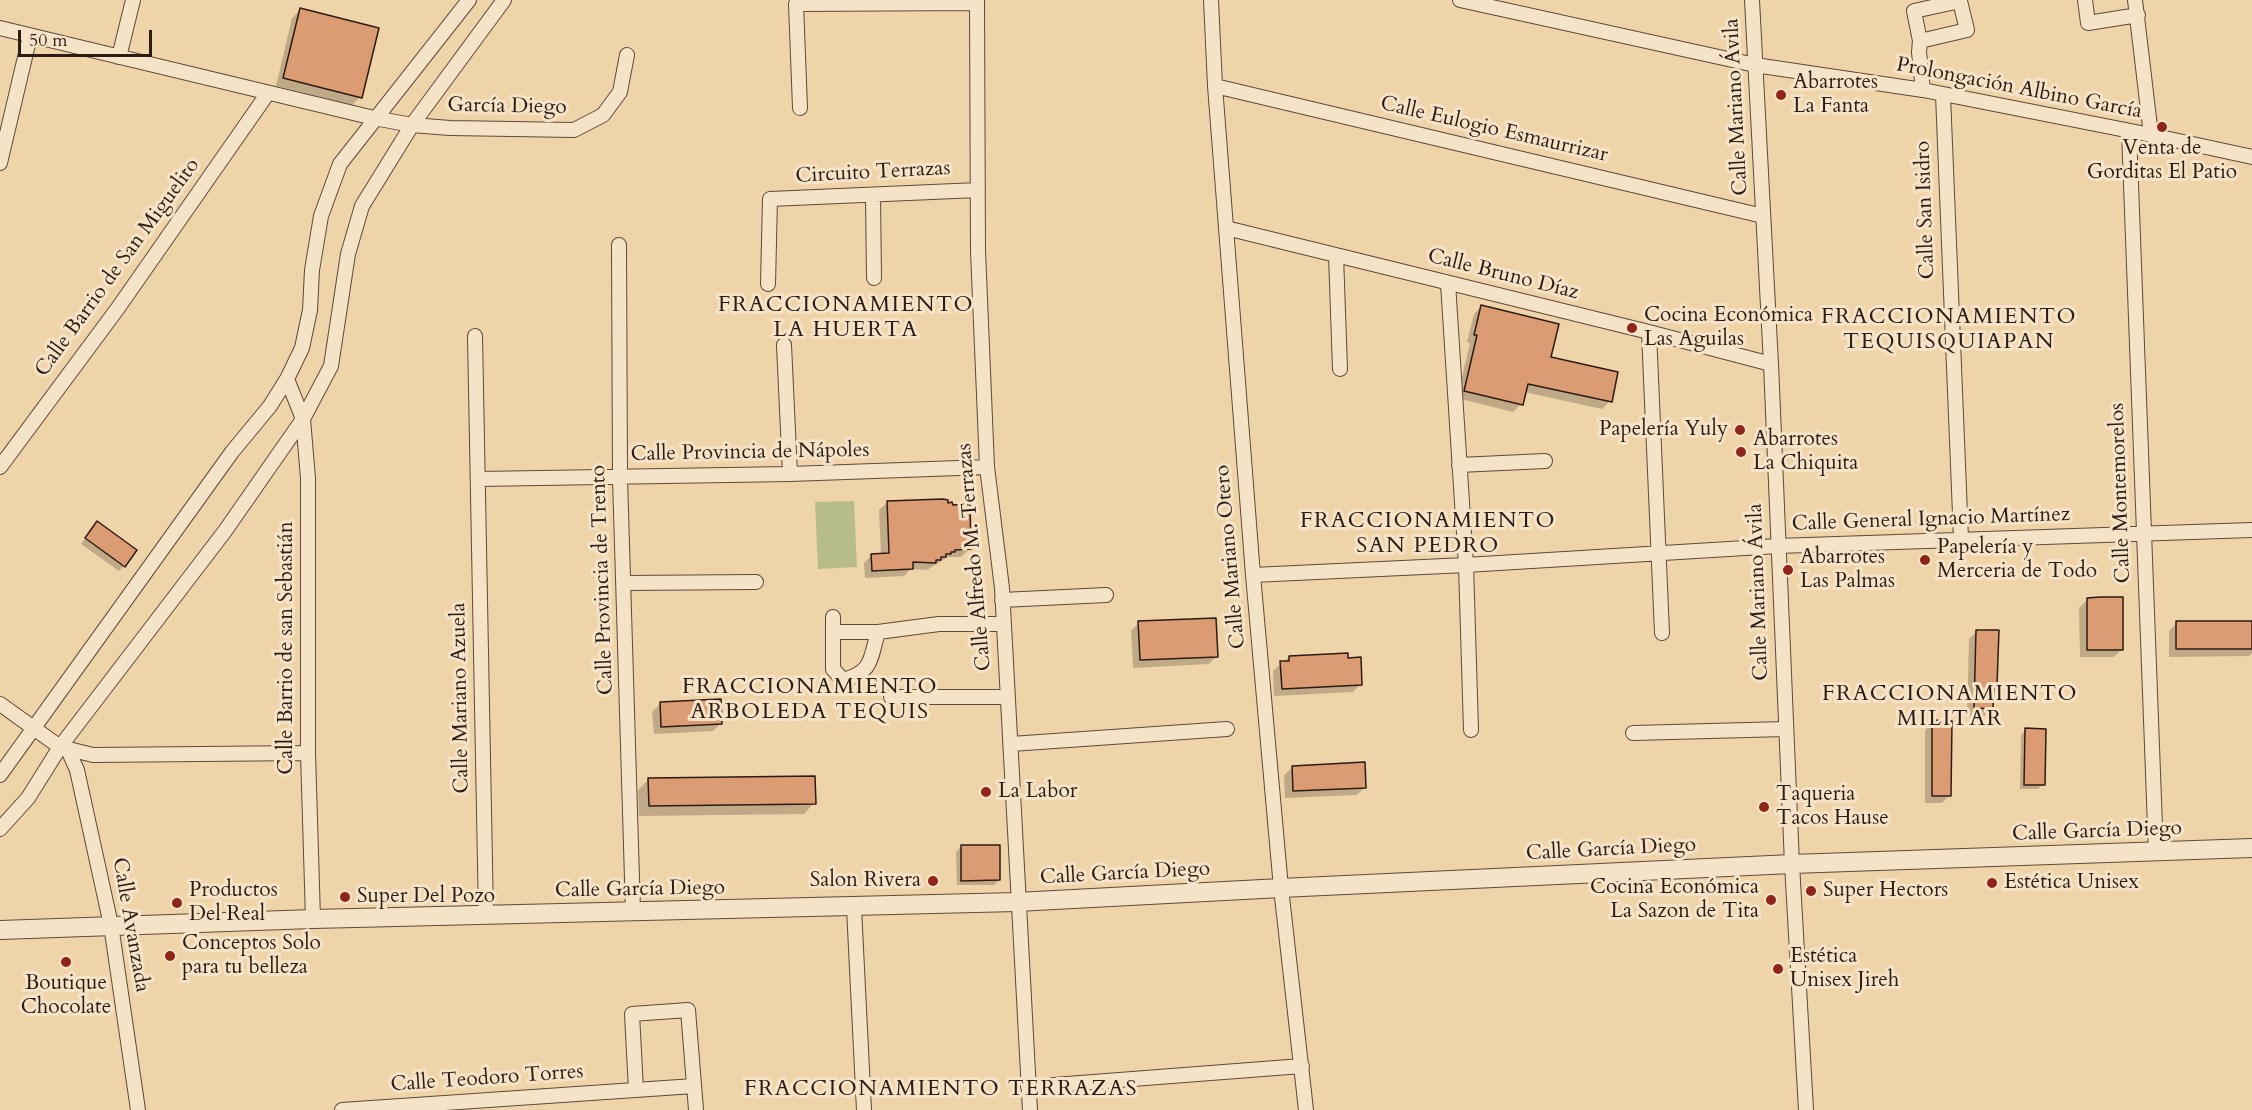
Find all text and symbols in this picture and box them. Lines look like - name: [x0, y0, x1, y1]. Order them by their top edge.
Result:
- scale bar: [21, 18, 154, 56]
- street label: Calle Mariano Ávila: [1720, 18, 1754, 196]
- text: 50 m: [29, 28, 68, 53]
- street label: Prolongación Albino García: [1894, 53, 2144, 125]
- place label: Abarrotes La Fanta: [1793, 70, 1878, 120]
- marker: Abarrotes La Fanta: [1774, 88, 1788, 102]
- street label: Calle Eulogio Esmaurrizar: [1378, 92, 1610, 168]
- street label: García Diego: [447, 93, 567, 121]
- marker: Venta de Gorditas El Patio: [2155, 120, 2169, 134]
- place label: Venta de Gorditas El Patio: [2087, 136, 2237, 186]
- street label: Calle San Isidro: [1911, 140, 1941, 280]
- street label: Calle Barrio de San Miguelito: [30, 154, 206, 382]
- street label: Circuito Terrazas: [795, 156, 951, 190]
- street label: Calle Bruno Díaz: [1425, 244, 1581, 306]
- district label: FRACCIONAMIENTO LA HUERTA: [718, 293, 974, 344]
- place label: Cocina Económica Las Aguilas: [1644, 303, 1813, 353]
- district label: FRACCIONAMIENTO TEQUISQUIAPAN: [1821, 305, 2077, 356]
- marker: Cocina Económica Las Aguilas: [1625, 321, 1639, 335]
- street label: Calle Montemorelos: [2105, 402, 2137, 584]
- place label: Papelería Yuly: [1599, 417, 1728, 443]
- marker: Papelería Yuly: [1733, 423, 1747, 437]
- place label: Abarrotes La Chiquita: [1753, 427, 1858, 477]
- street label: Calle Provincia de Nápoles: [630, 438, 870, 468]
- street label: Calle Alfredo M. Terrazas: [952, 442, 998, 672]
- marker: Abarrotes La Chiquita: [1734, 445, 1748, 459]
- street label: Calle Mariano Otero: [1210, 464, 1252, 650]
- street label: Calle Provincia de Trento: [586, 465, 620, 695]
- street label: Calle Mariano Ávila: [1743, 503, 1775, 681]
- street label: Calle General Ignacio Martínez: [1791, 503, 2071, 537]
- district label: FRACCIONAMIENTO SAN PEDRO: [1300, 509, 1556, 560]
- street label: Calle Barrio de san Sebastián: [274, 521, 300, 775]
- place label: Papelería y Merceria de Todo: [1937, 535, 2097, 585]
- place label: Abarrotes Las Palmas: [1800, 545, 1895, 595]
- marker: Papelería y Merceria de Todo: [1918, 553, 1932, 567]
- marker: Abarrotes Las Palmas: [1781, 563, 1795, 577]
- street label: Calle Mariano Azuela: [447, 602, 475, 794]
- district label: FRACCIONAMIENTO ARBOLEDA TEQUIS: [682, 675, 938, 726]
- district label: FRACCIONAMIENTO MILITAR: [1822, 682, 2078, 734]
- place label: La Labor: [998, 779, 1077, 805]
- place label: Taqueria Tacos Hause: [1776, 782, 1889, 832]
- marker: La Labor: [979, 785, 993, 799]
- marker: Taqueria Tacos Hause: [1757, 800, 1771, 814]
- street label: Calle García Diego: [2012, 816, 2182, 848]
- street label: Calle García Diego: [1525, 833, 1697, 867]
- street label: Calle Avanzada: [106, 856, 154, 994]
- street label: Calle García Diego: [1039, 857, 1211, 891]
- place label: Salon Rivera: [810, 868, 921, 894]
- place label: Estética Unisex: [2004, 870, 2139, 896]
- marker: Salon Rivera: [926, 874, 940, 888]
- place label: Cocina Económica La Sazon de Tita: [1590, 875, 1759, 925]
- street label: Calle García Diego: [555, 876, 725, 904]
- marker: Estética Unisex: [1985, 876, 1999, 890]
- place label: Productos Del Real: [189, 878, 278, 928]
- place label: Super Hectors: [1823, 878, 1948, 904]
- place label: Super Del Pozo: [357, 884, 495, 910]
- marker: Super Hectors: [1804, 884, 1818, 898]
- marker: Super Del Pozo: [338, 890, 352, 904]
- marker: Cocina Económica La Sazon de Tita: [1764, 893, 1778, 907]
- marker: Productos Del Real: [170, 896, 184, 910]
- place label: Conceptos Solo para tu belleza: [182, 931, 321, 981]
- place label: Estética Unisex Jireh: [1790, 944, 1899, 994]
- marker: Conceptos Solo para tu belleza: [163, 949, 177, 963]
- marker: Boutique Chocolate: [59, 955, 73, 969]
- marker: Estética Unisex Jireh: [1771, 962, 1785, 976]
- place label: Boutique Chocolate: [21, 971, 111, 1021]
- street label: Calle Teodoro Torres: [390, 1060, 584, 1098]
- district label: FRACCIONAMIENTO TERRAZAS: [744, 1077, 1138, 1103]

